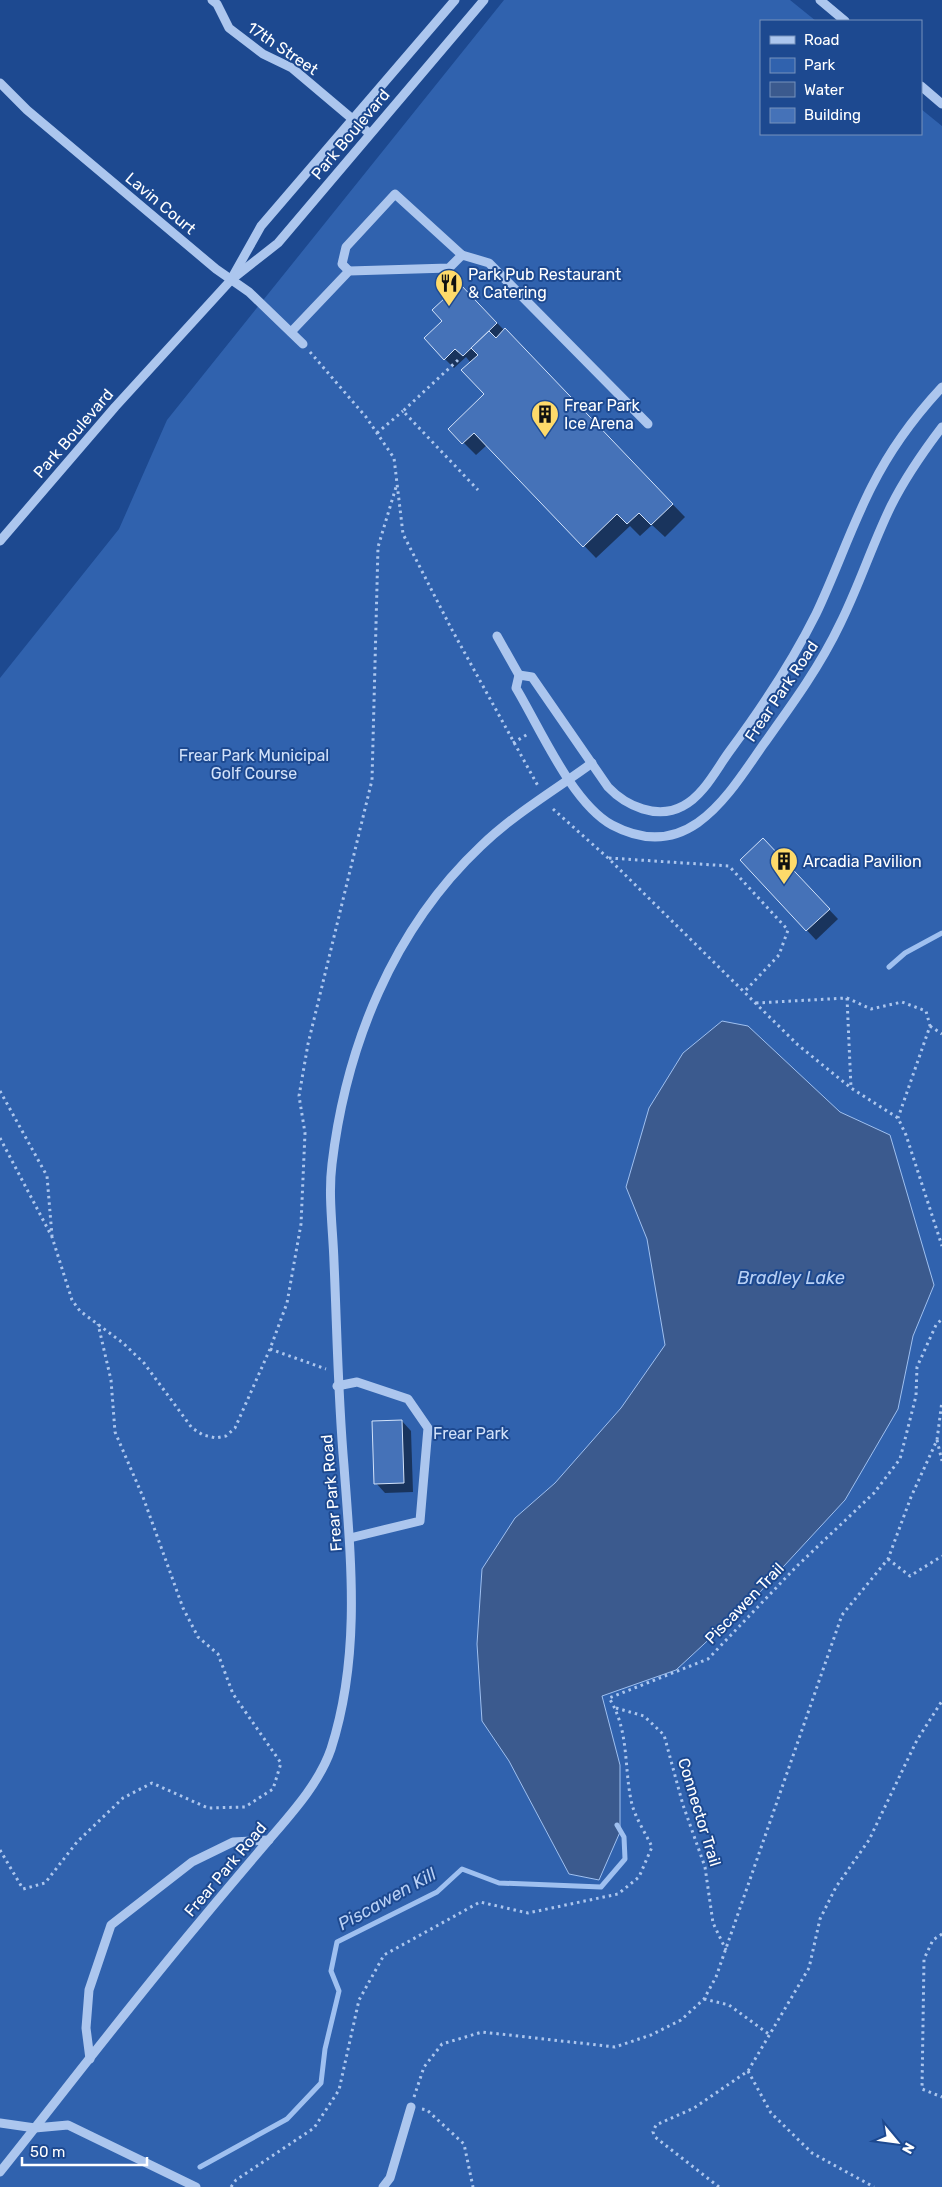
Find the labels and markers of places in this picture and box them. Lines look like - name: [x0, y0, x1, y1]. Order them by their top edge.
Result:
- place label: Park Pub Restaurant & Catering: [468, 265, 621, 302]
- restaurant icon: Park Pub Restaurant & Catering: [434, 268, 464, 307]
- place label: Frear Park Ice Arena: [564, 396, 641, 433]
- building icon: Frear Park Ice Arena: [530, 399, 560, 438]
- building icon: Arcadia Pavilion: [769, 846, 799, 885]
- place label: Arcadia Pavilion: [803, 852, 922, 871]

